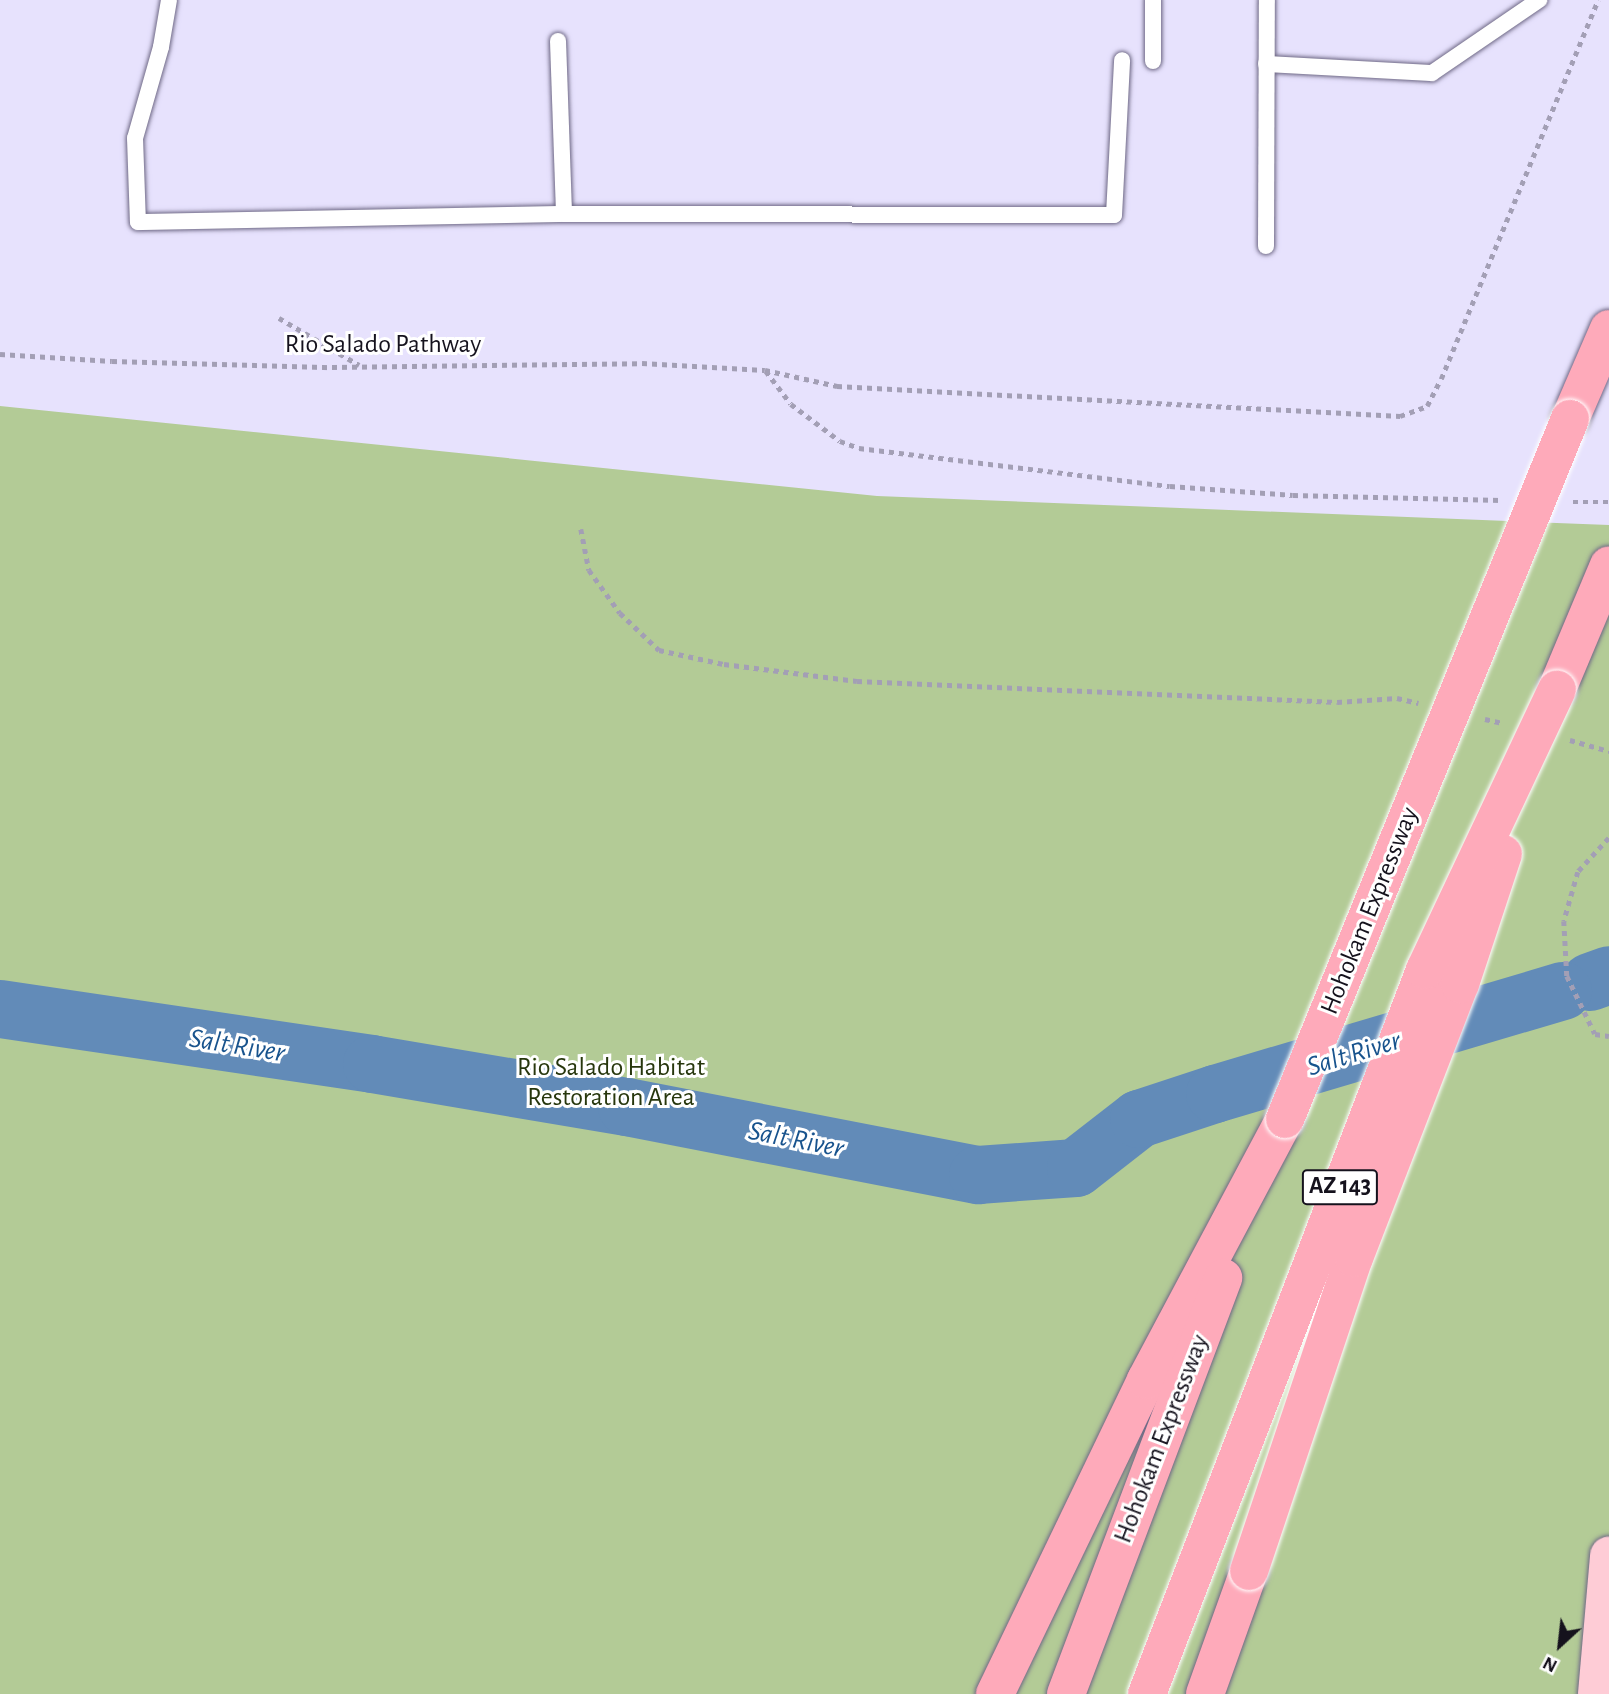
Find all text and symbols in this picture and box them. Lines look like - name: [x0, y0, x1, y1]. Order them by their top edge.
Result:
- street label: Rio Salado Pathway: [285, 329, 481, 361]
- street label: Hohokam Expressway: [1314, 803, 1426, 1019]
- water label: Salt River: [187, 1022, 287, 1070]
- water label: Salt River: [1303, 1024, 1405, 1084]
- park label: Rio Salado Habitat Restoration Area: [517, 1052, 705, 1114]
- water label: Salt River: [746, 1114, 846, 1166]
- road number: AZ 143: [1302, 1167, 1378, 1208]
- street label: Hohokam Expressway: [1108, 1330, 1216, 1548]
- north arrow: [1525, 1610, 1595, 1680]
- text: N: [1540, 1653, 1560, 1676]

